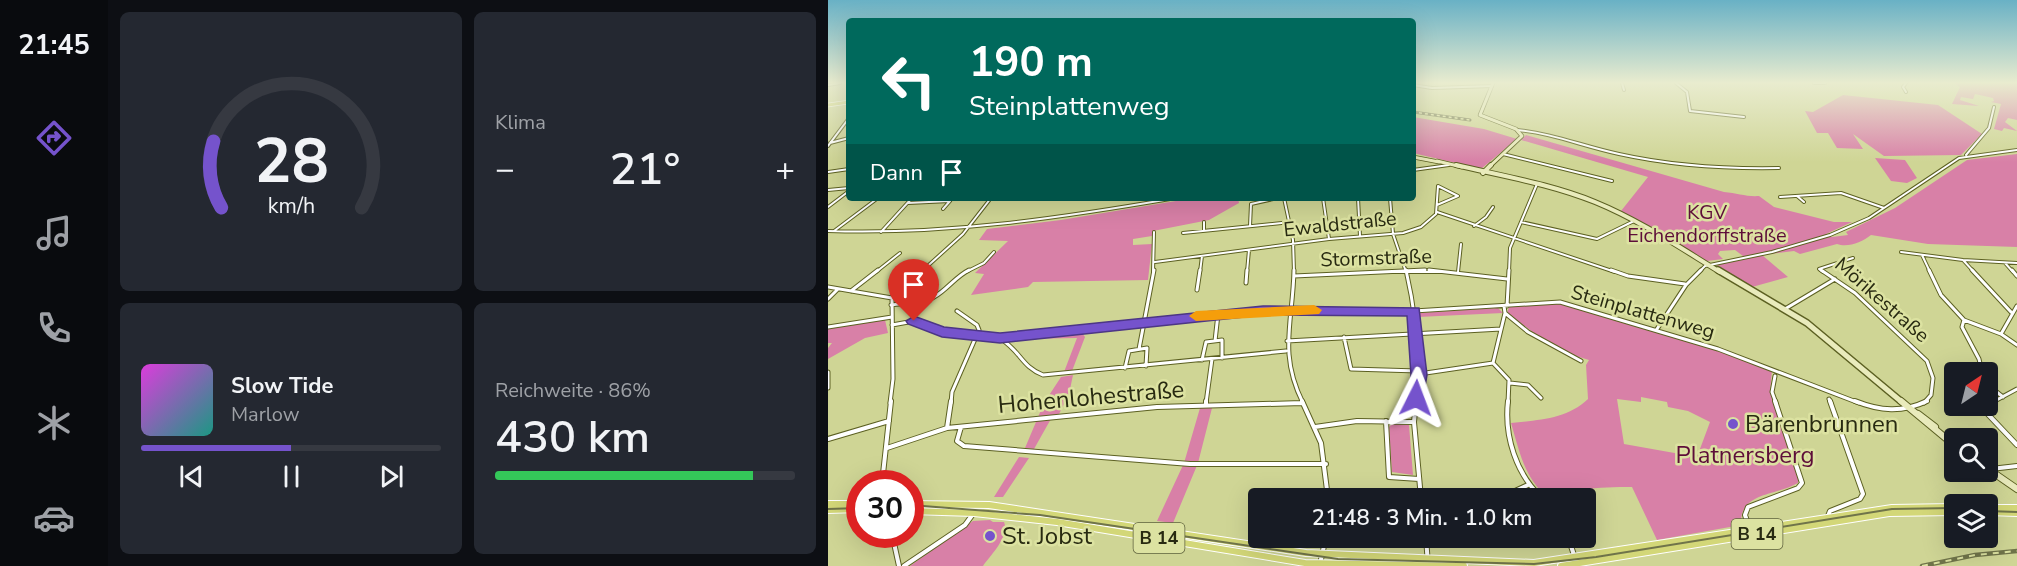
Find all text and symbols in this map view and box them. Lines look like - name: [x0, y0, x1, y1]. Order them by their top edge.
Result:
- text: 21:45: [18, 27, 90, 64]
- text: 190 m: [969, 34, 1093, 91]
- icon: left: [870, 42, 948, 120]
- text: Steinplattenweg: [969, 88, 1170, 125]
- text: Klima: [495, 109, 546, 136]
- icon: directions: [33, 117, 75, 159]
- text: 28: [254, 119, 328, 204]
- text: 21°: [610, 139, 680, 200]
- text: −: [495, 147, 515, 192]
- text: +: [775, 147, 795, 192]
- icon: arrive: [935, 156, 968, 189]
- text: Dann: [870, 158, 923, 188]
- text: km/h: [267, 192, 315, 222]
- park label: KGV Eichendorffstraße: [1627, 199, 1787, 249]
- street label: Ewaldstraße: [1282, 205, 1398, 243]
- icon: music: [33, 212, 75, 254]
- street label: Stormstraße: [1320, 243, 1432, 273]
- street label: Mörikestraße: [1829, 251, 1935, 349]
- pin: [888, 259, 939, 321]
- icon: arrive: [897, 268, 930, 301]
- street label: Steinplattenweg: [1568, 279, 1718, 345]
- icon: phone: [33, 307, 75, 349]
- north arrow: [1944, 362, 1998, 416]
- map controls: [1944, 362, 1998, 548]
- position arrow: [1384, 366, 1448, 430]
- text: Slow Tide: [231, 371, 333, 401]
- street label: Hohenlohestraße: [997, 373, 1185, 421]
- text: Reichweite · 86%: [495, 377, 651, 404]
- text: Marlow: [231, 401, 299, 428]
- icon: climate: [33, 402, 75, 444]
- text: 430 km: [495, 407, 650, 468]
- place label: Bärenbrunnen: [1745, 408, 1899, 440]
- marker: Bärenbrunnen: [1726, 417, 1740, 431]
- button: search: [1944, 428, 1998, 482]
- park label: Platnersberg: [1675, 439, 1815, 471]
- icon: previous: [175, 460, 208, 493]
- icon: pause: [275, 460, 308, 493]
- icon: next: [375, 460, 408, 493]
- speed limit sign: 30: [846, 470, 924, 548]
- button: layers: [1944, 494, 1998, 548]
- icon: car: [33, 497, 75, 539]
- text: 21:48 · 3 Min. · 1.0 km: [1312, 503, 1532, 533]
- road number: B 14: [1732, 519, 1782, 549]
- place label: St. Jobst: [1002, 520, 1093, 552]
- road number: B 14: [1134, 523, 1184, 553]
- marker: St. Jobst: [983, 529, 997, 543]

